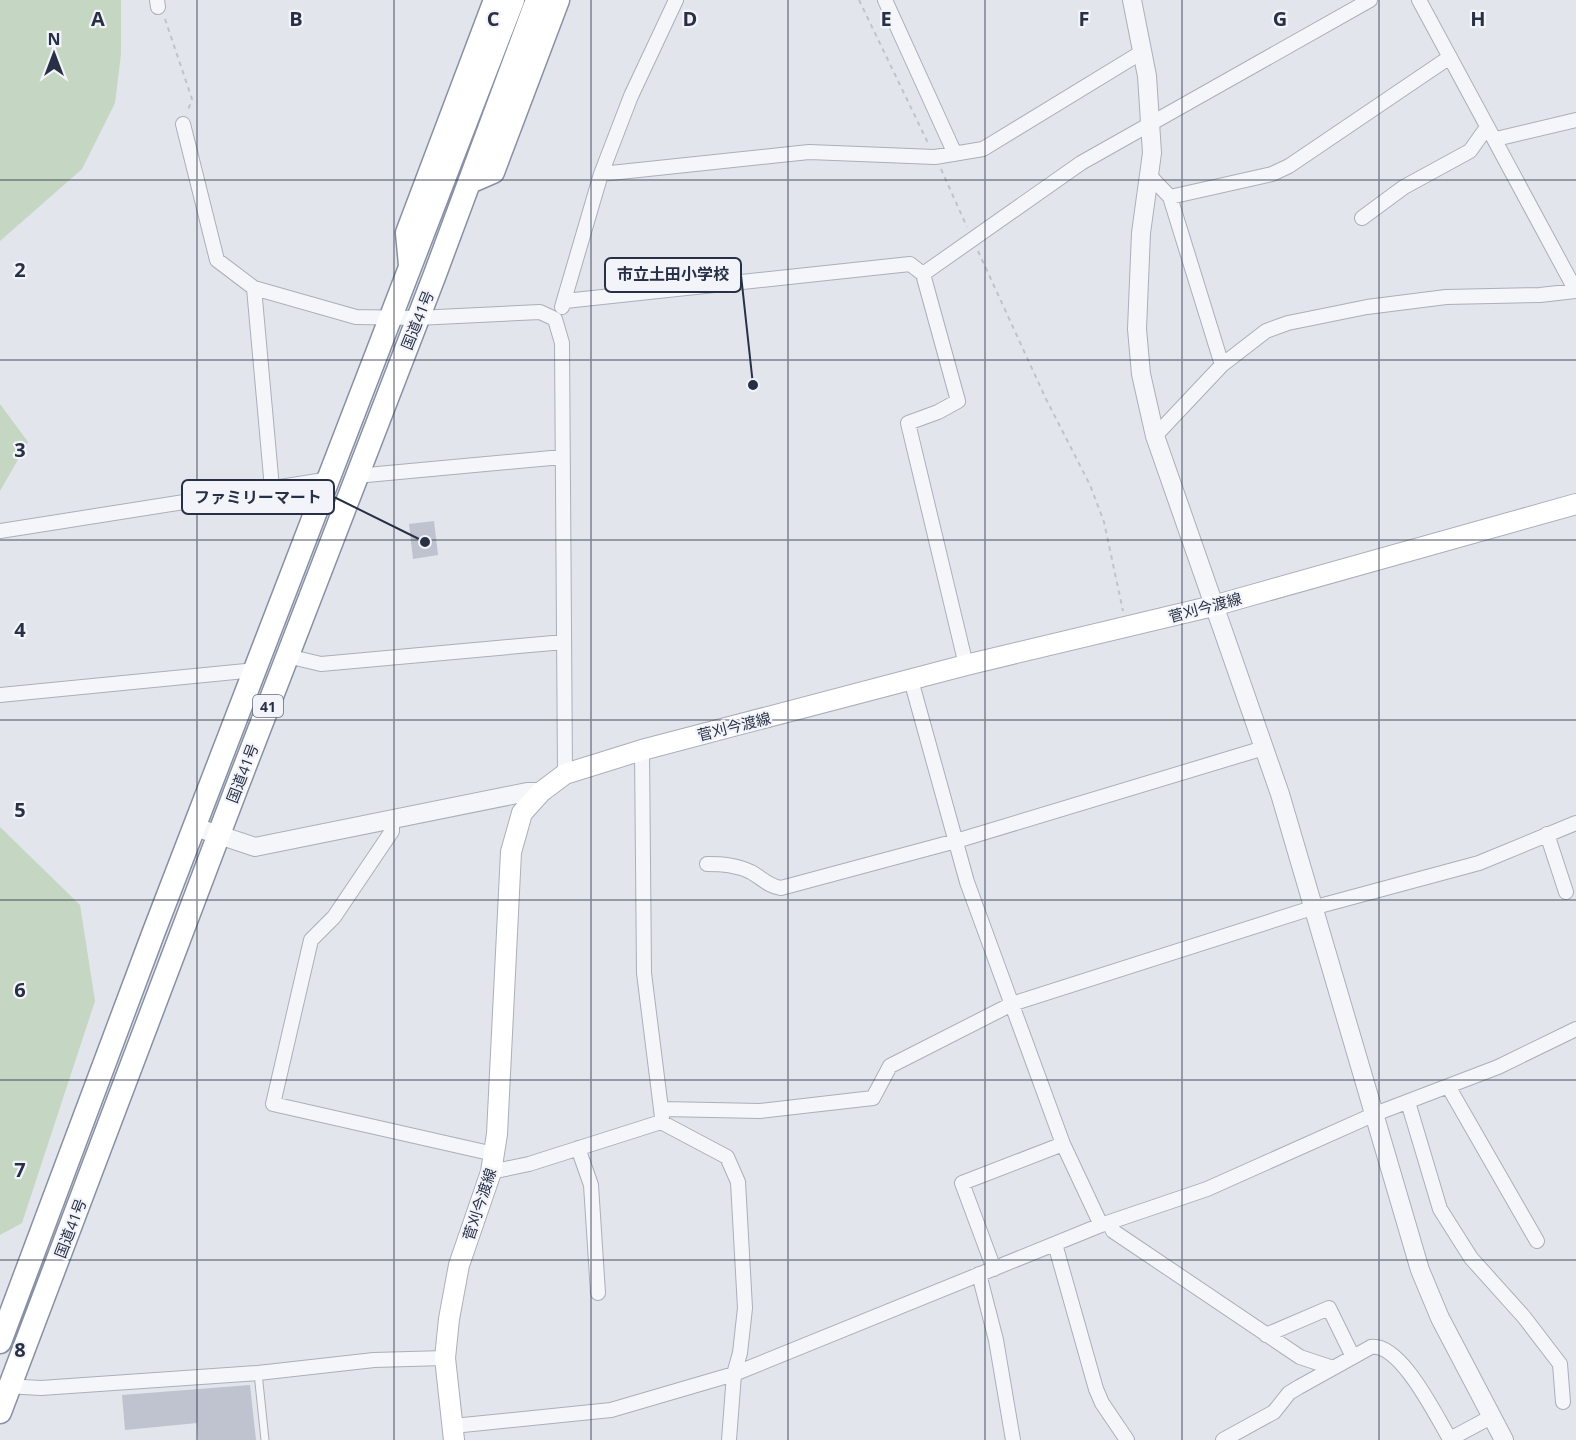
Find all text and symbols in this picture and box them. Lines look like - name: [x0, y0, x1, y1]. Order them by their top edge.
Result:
- text: A: [91, 5, 105, 32]
- text: B: [289, 5, 303, 32]
- text: C: [487, 5, 500, 32]
- text: D: [683, 5, 697, 32]
- text: E: [880, 5, 892, 32]
- text: F: [1079, 5, 1089, 32]
- text: G: [1273, 5, 1287, 32]
- text: H: [1470, 5, 1486, 32]
- north arrow: [24, 24, 84, 84]
- text: N: [47, 28, 61, 50]
- text: 2: [14, 256, 26, 283]
- callout: 市立土田小学校: [605, 258, 741, 292]
- text: 市立土田小学校: [617, 263, 729, 285]
- street label: 国道41号: [396, 287, 438, 353]
- text: 3: [14, 436, 26, 463]
- callout: ファミリーマート: [182, 480, 334, 514]
- text: ファミリーマート: [194, 486, 322, 508]
- street label: 菅刈今渡線: [1166, 588, 1244, 626]
- text: 4: [14, 616, 26, 643]
- road number: 41: [253, 695, 283, 717]
- street label: 菅刈今渡線: [695, 707, 773, 745]
- street label: 国道41号: [222, 740, 262, 806]
- text: 5: [14, 796, 26, 823]
- text: 6: [14, 976, 26, 1003]
- text: 7: [14, 1156, 26, 1183]
- street label: 菅刈今渡線: [458, 1165, 500, 1243]
- street label: 国道41号: [50, 1195, 90, 1261]
- text: 8: [14, 1336, 26, 1363]

